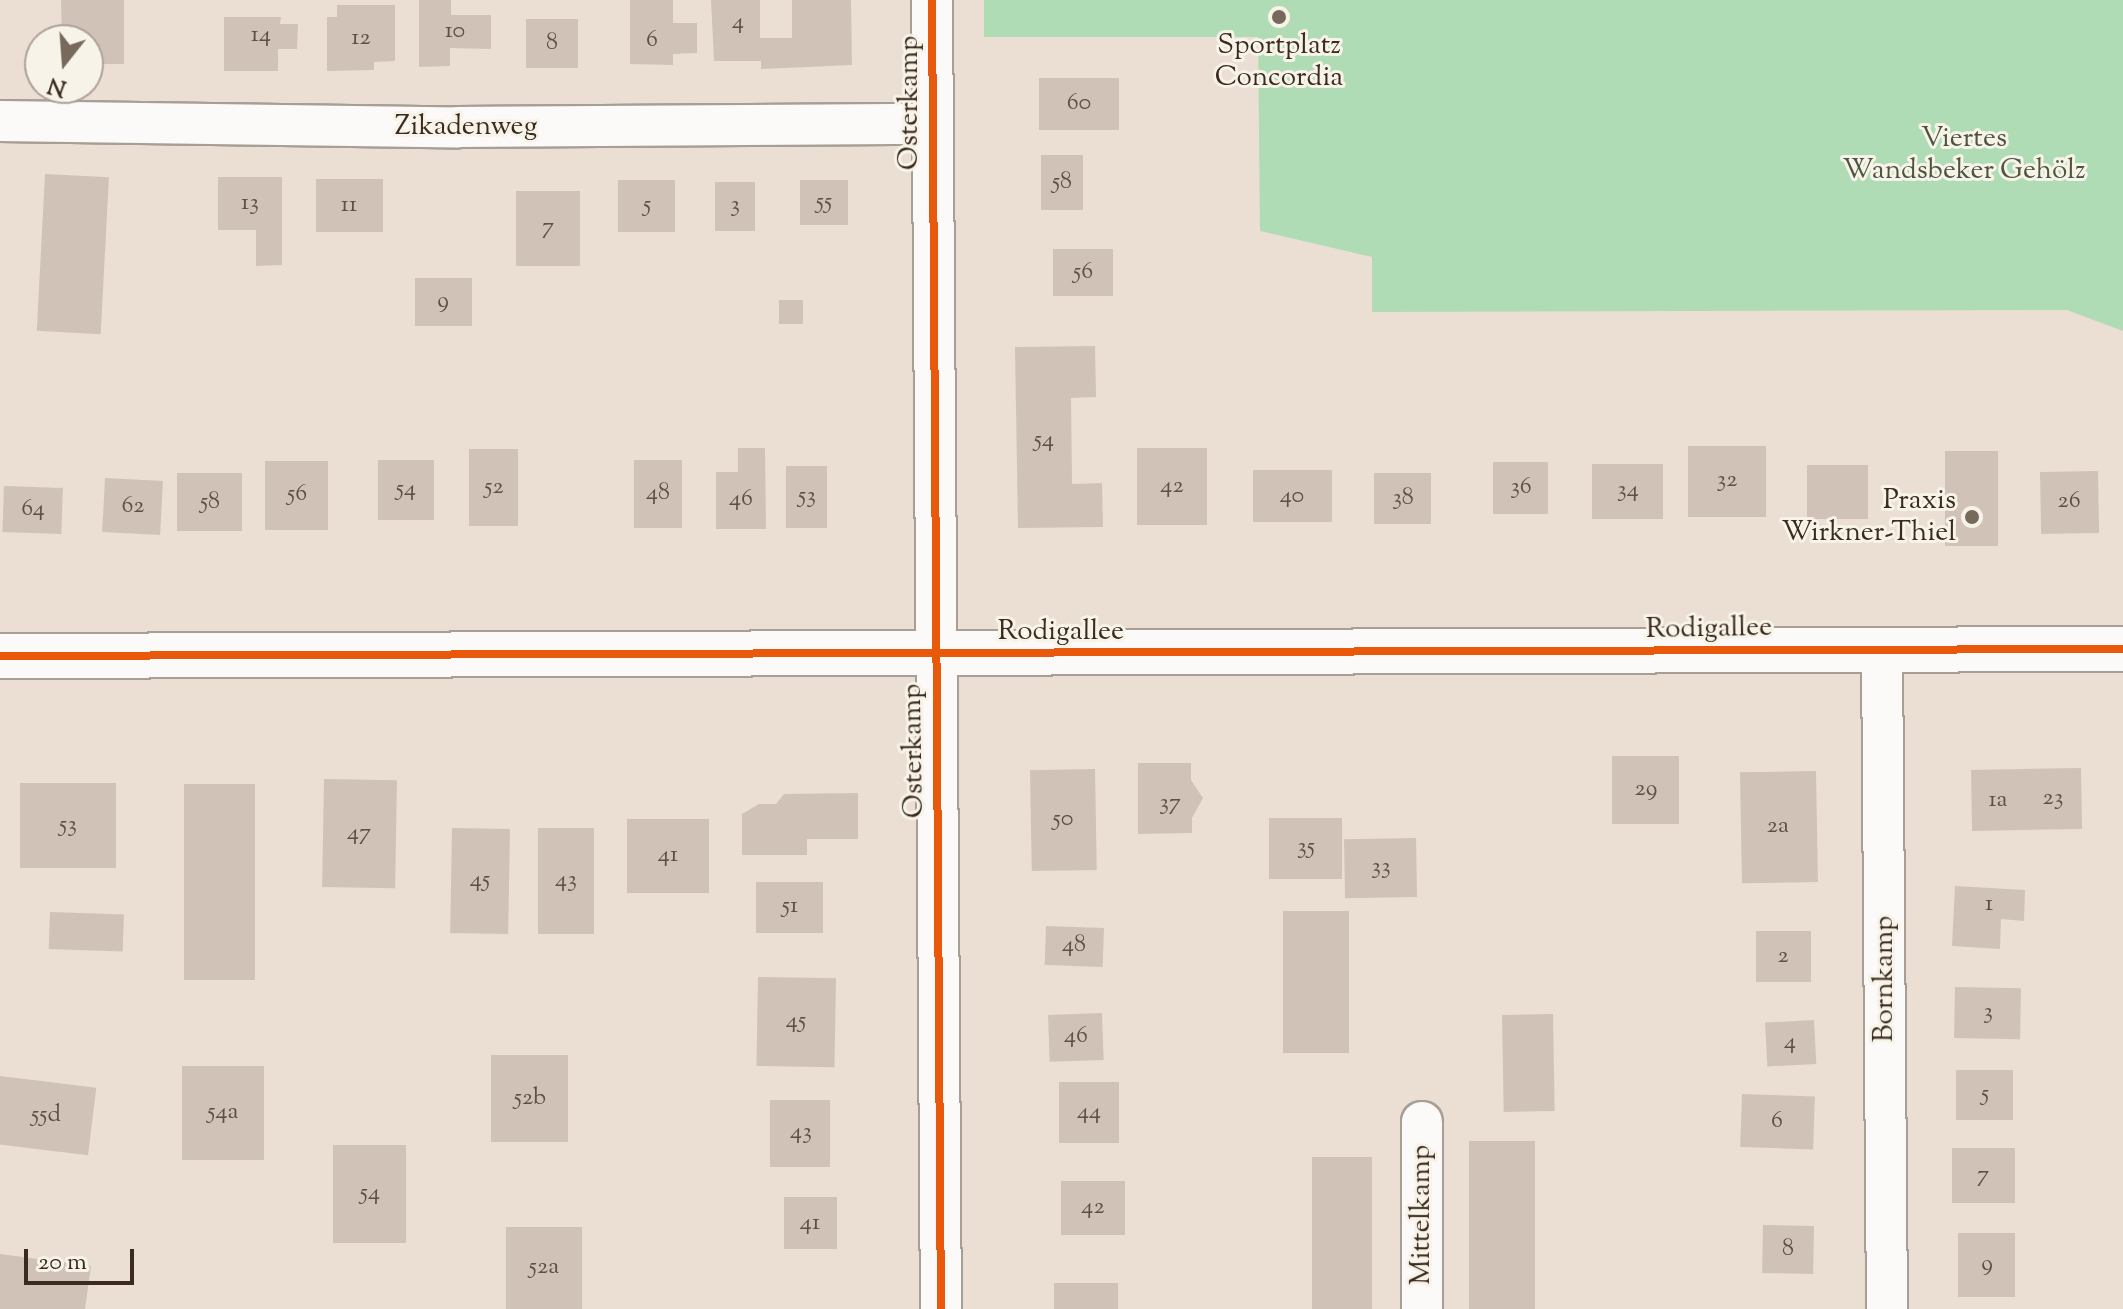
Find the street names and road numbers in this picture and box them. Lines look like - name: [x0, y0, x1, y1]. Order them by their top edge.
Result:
- street label: Osterkamp: [893, 36, 927, 170]
- street label: Zikadenweg: [395, 110, 537, 144]
- street label: Rodigallee: [1646, 611, 1772, 647]
- street label: Rodigallee: [998, 615, 1124, 649]
- street label: Osterkamp: [896, 683, 932, 819]
- street label: Bornkamp: [1868, 916, 1902, 1042]
- street label: Mittelkamp: [1405, 1145, 1439, 1285]

